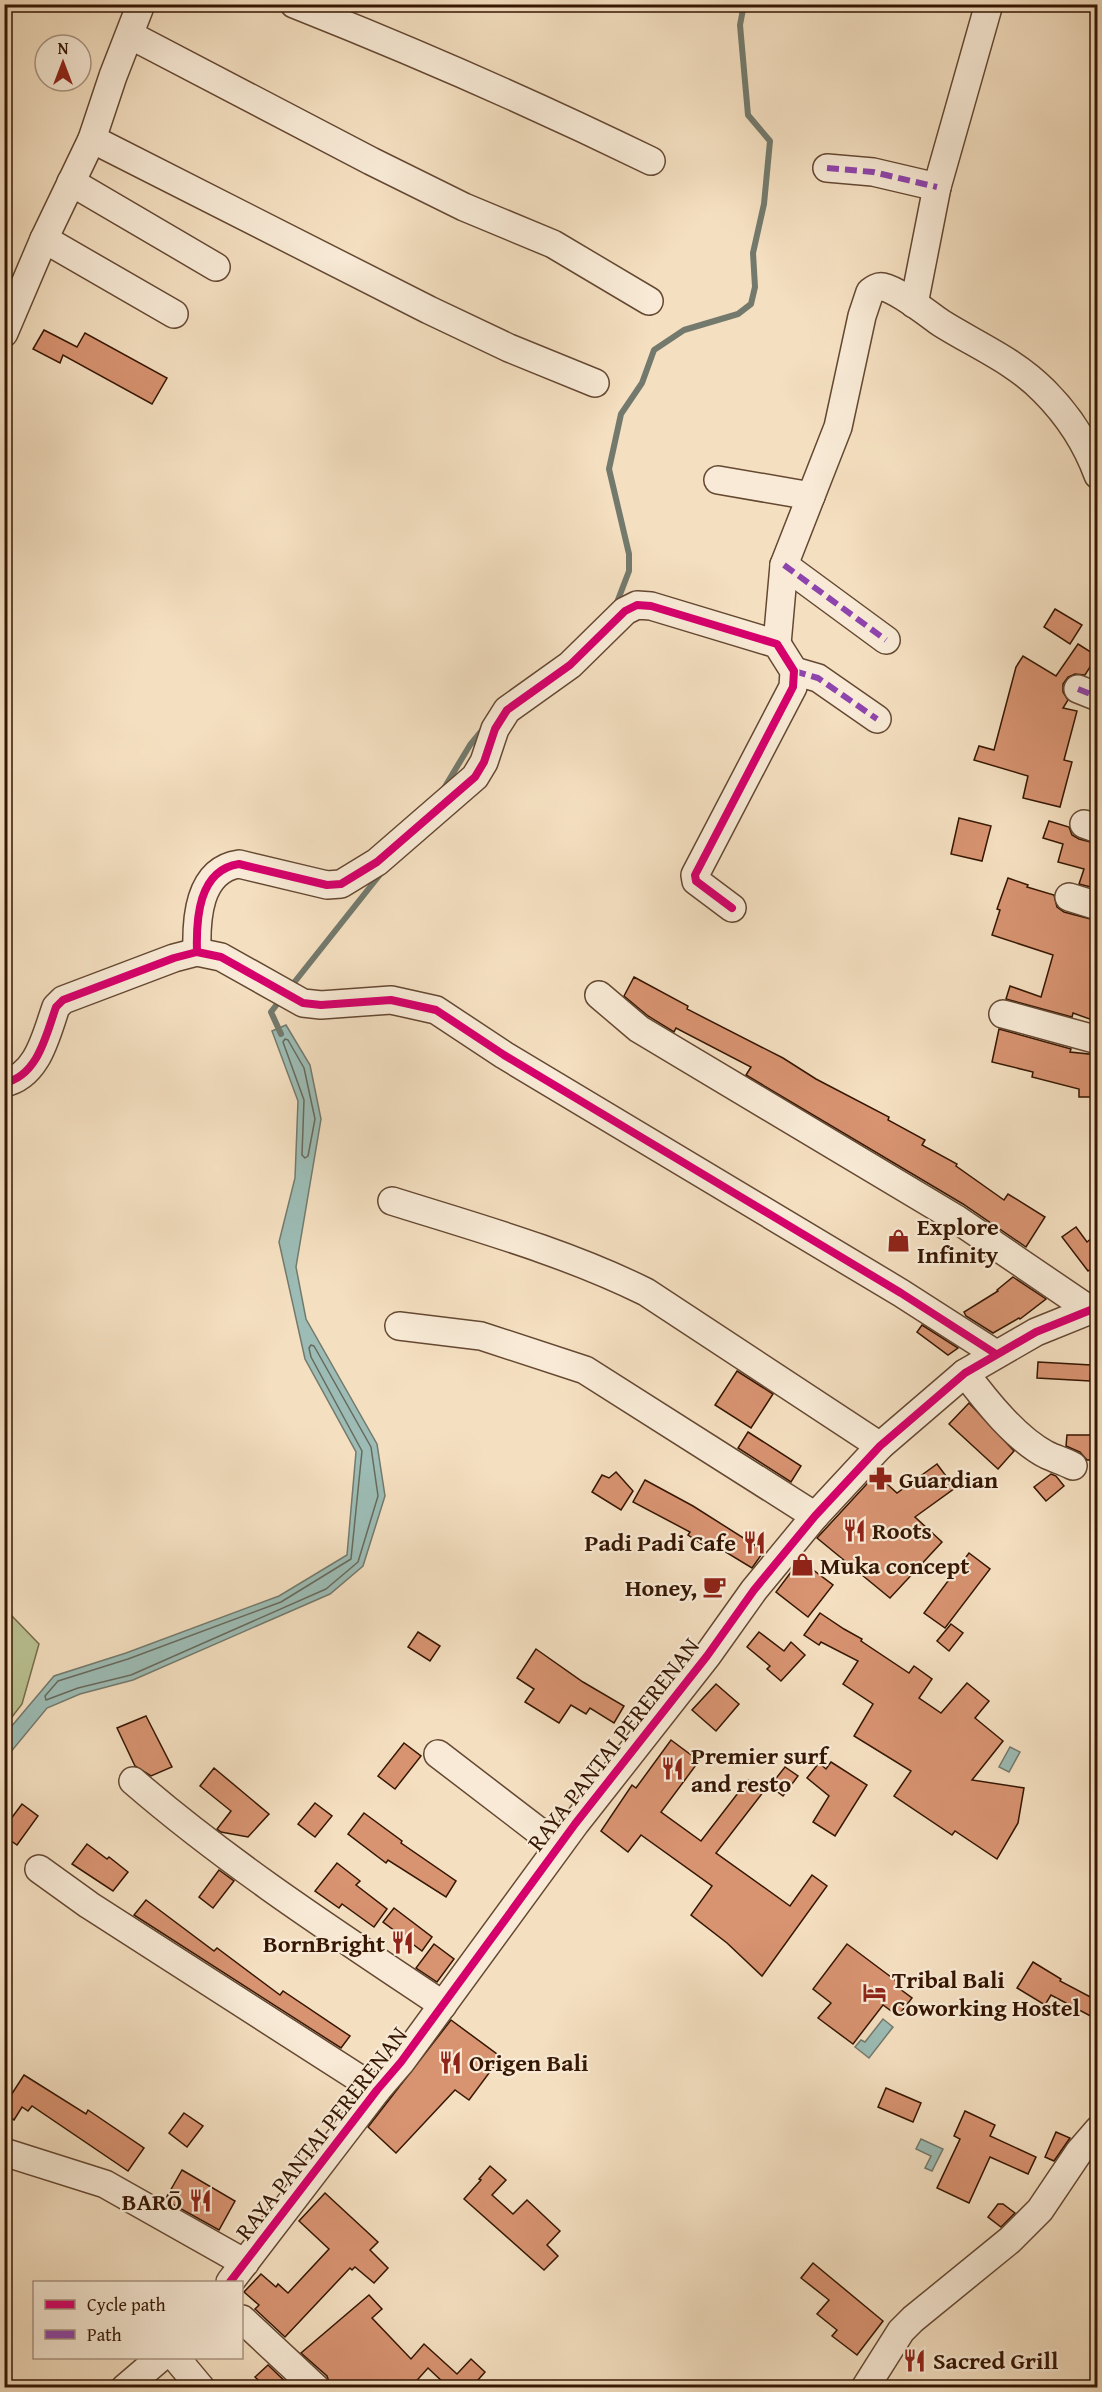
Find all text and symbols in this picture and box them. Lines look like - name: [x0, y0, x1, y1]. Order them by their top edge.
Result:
- north arrow: [33, 33, 93, 93]
- text: N: [58, 36, 69, 60]
- place label: Explore Infinity: [917, 1209, 999, 1272]
- shop icon: Explore Infinity: [886, 1227, 912, 1253]
- place label: Guardian: [899, 1462, 998, 1497]
- pharmacy icon: Guardian: [868, 1466, 894, 1492]
- place label: Roots: [872, 1513, 932, 1548]
- restaurant icon: Roots: [841, 1517, 867, 1543]
- place label: Padi Padi Cafe: [584, 1525, 736, 1560]
- restaurant icon: Padi Padi Cafe: [741, 1529, 767, 1555]
- place label: Muka concept: [820, 1548, 969, 1583]
- shop icon: Muka concept: [789, 1552, 815, 1578]
- place label: Honey,: [625, 1570, 697, 1605]
- cafe icon: Honey,: [702, 1574, 728, 1600]
- street label: RAYA PANTAI PERERENAN: [518, 1630, 708, 1858]
- place label: Premier surf and resto: [691, 1738, 830, 1801]
- restaurant icon: Premier surf and resto: [660, 1756, 686, 1782]
- place label: BornBright: [263, 1926, 385, 1961]
- restaurant icon: BornBright: [390, 1930, 416, 1956]
- place label: Tribal Bali Coworking Hostel: [892, 1962, 1080, 2025]
- hotel icon: Tribal Bali Coworking Hostel: [861, 1980, 887, 2006]
- street label: RAYA PANTAI PERERENAN: [226, 2019, 416, 2247]
- place label: Origen Bali: [469, 2045, 589, 2080]
- restaurant icon: Origen Bali: [438, 2049, 464, 2075]
- place label: BARŌ: [122, 2184, 182, 2219]
- restaurant icon: BARŌ: [187, 2188, 213, 2214]
- legend: [33, 2281, 243, 2359]
- text: Cycle path: [87, 2291, 166, 2318]
- text: Path: [87, 2321, 122, 2348]
- place label: Sacred Grill: [933, 2343, 1059, 2378]
- restaurant icon: Sacred Grill: [902, 2347, 928, 2373]

